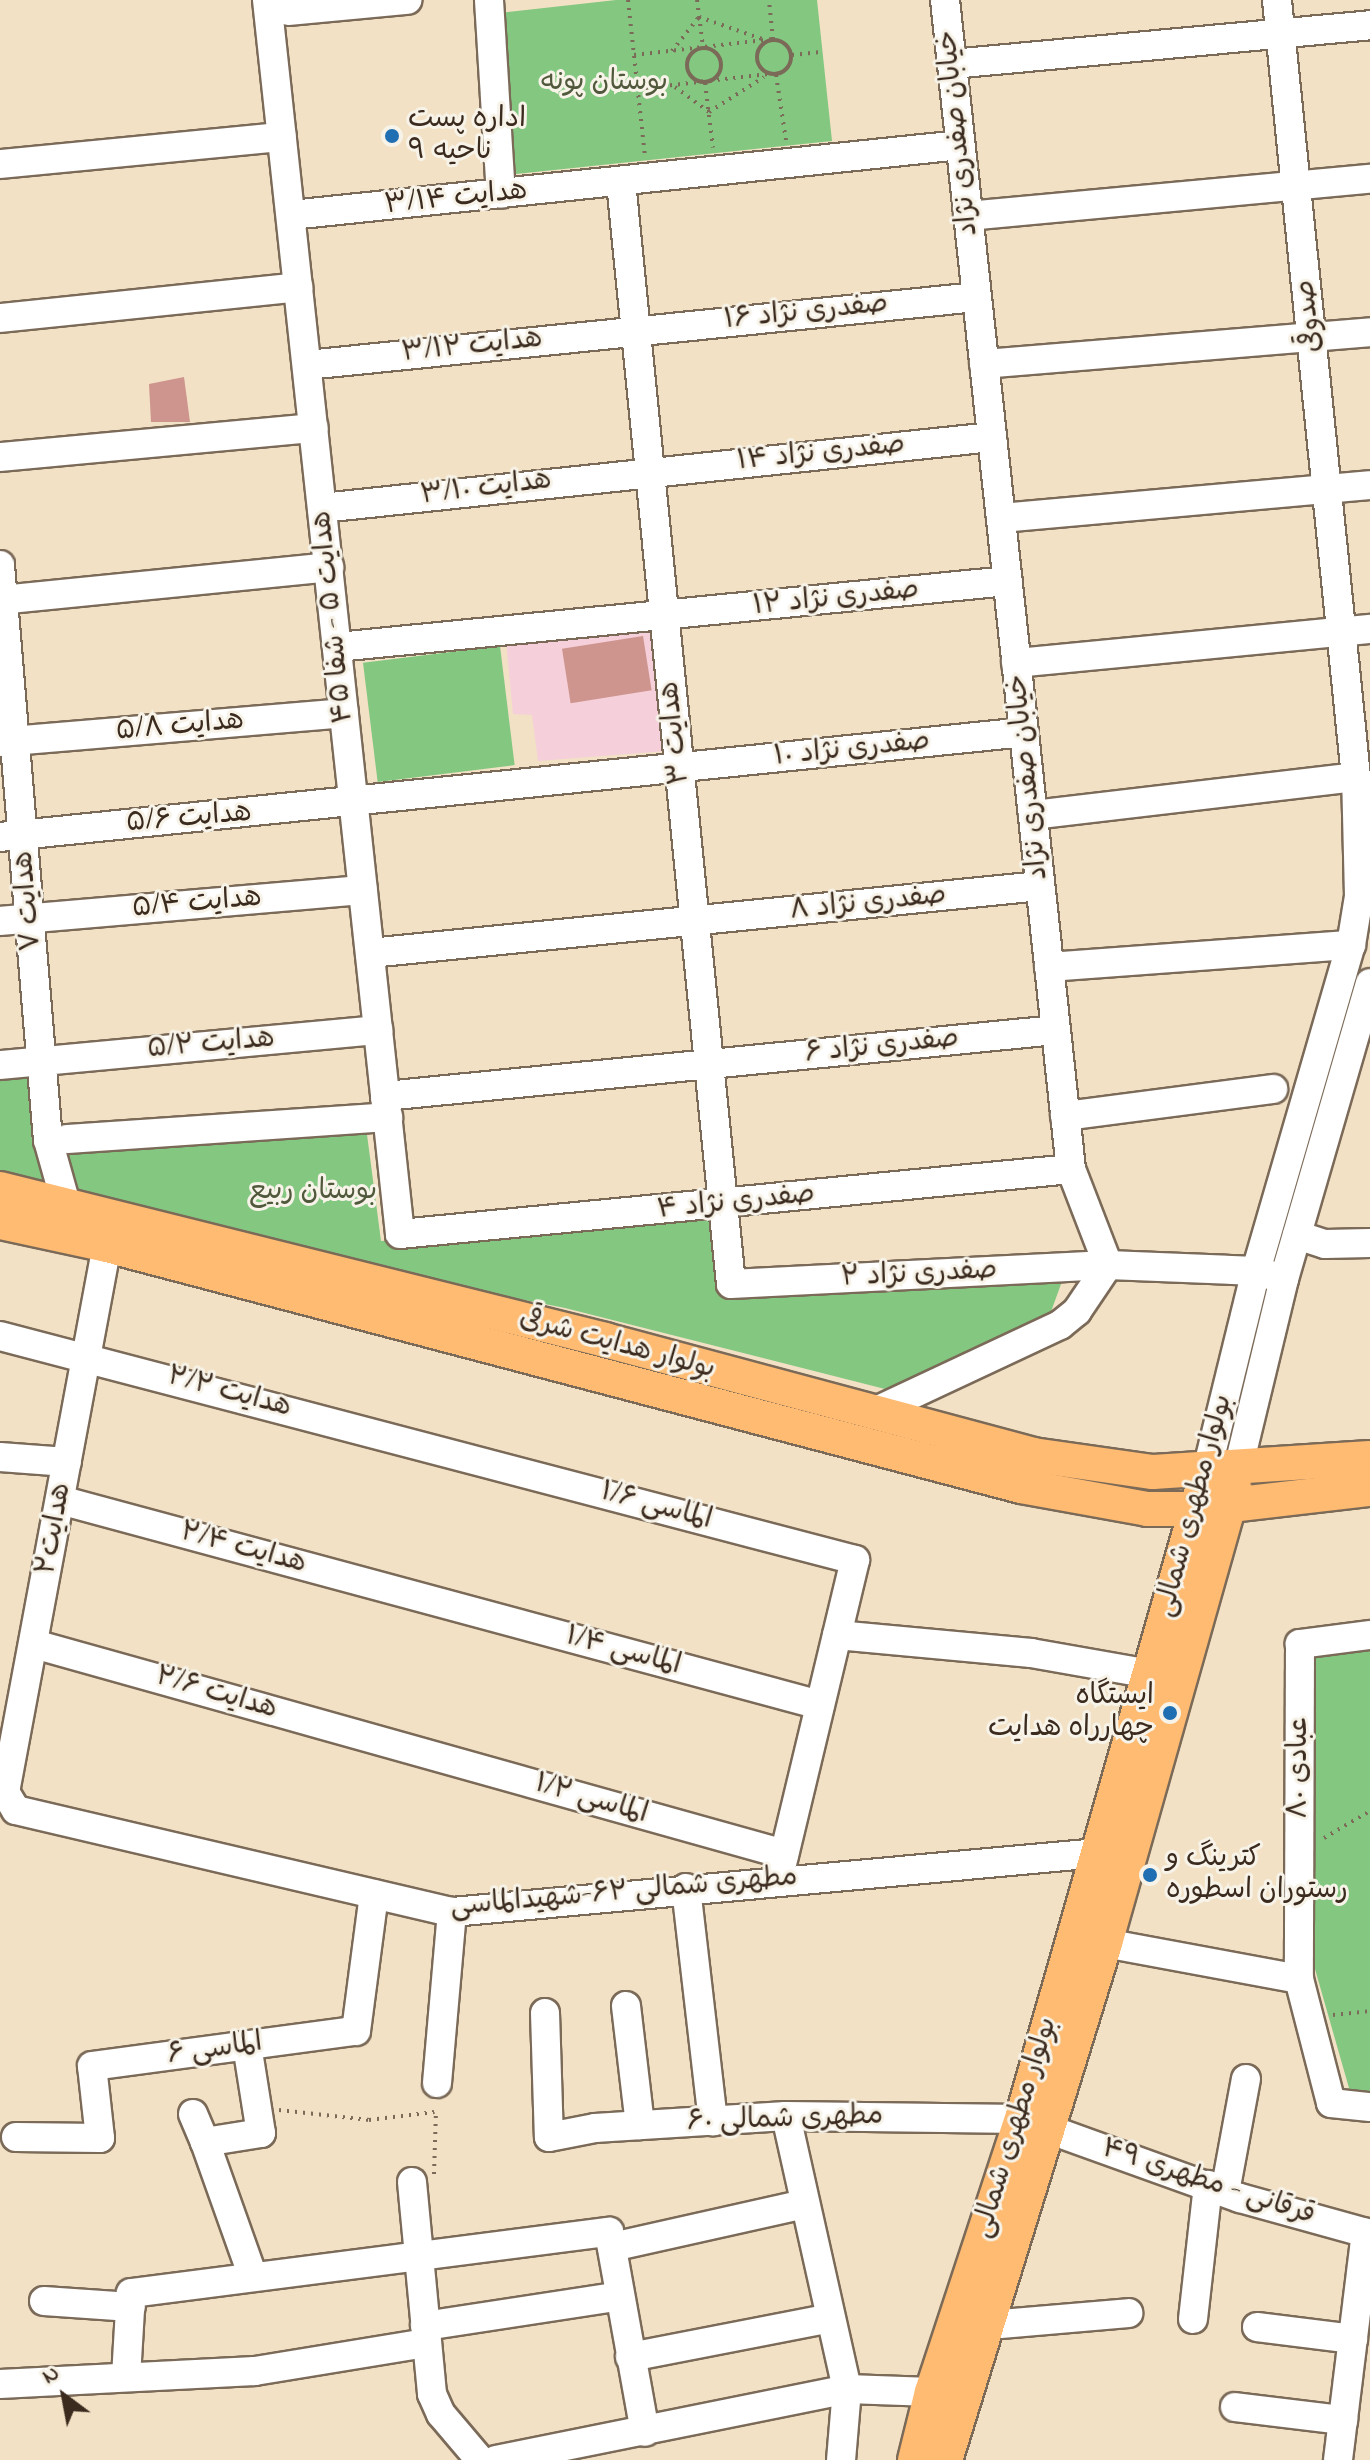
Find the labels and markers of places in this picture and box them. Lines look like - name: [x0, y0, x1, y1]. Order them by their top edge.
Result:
- place label: اداره پست ناحیه ۹: [408, 103, 526, 169]
- marker: اداره پست ناحیه ۹: [383, 127, 401, 145]
- place label: ایستگاه چهارراه هدایت: [988, 1680, 1154, 1746]
- marker: ایستگاه چهارراه هدایت: [1161, 1704, 1179, 1722]
- place label: کترینگ و رستوران اسطوره: [1166, 1842, 1348, 1908]
- marker: کترینگ و رستوران اسطوره: [1141, 1866, 1159, 1884]

